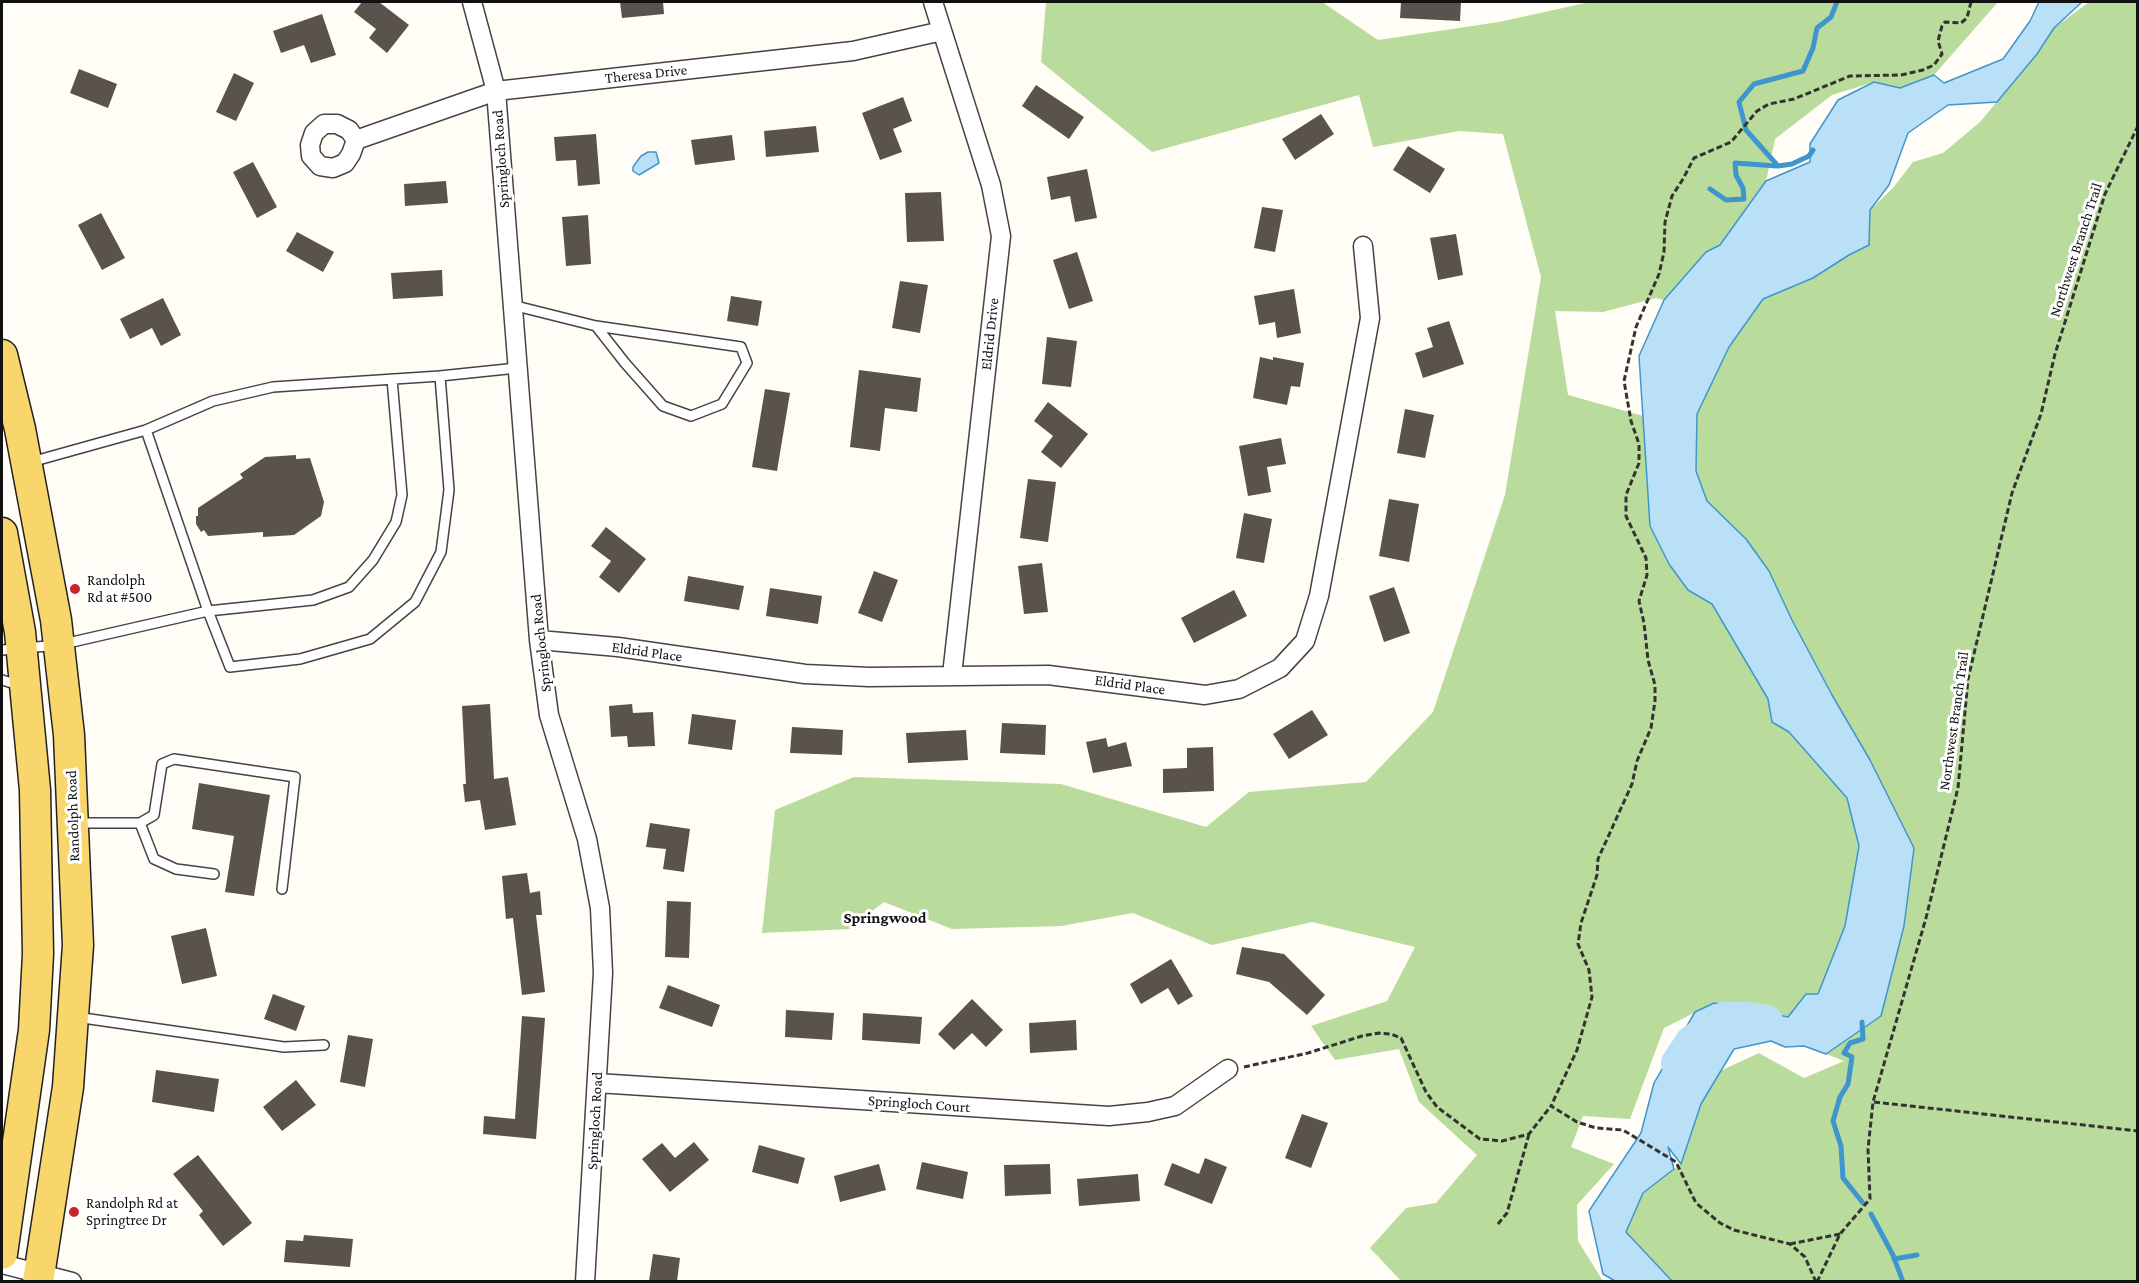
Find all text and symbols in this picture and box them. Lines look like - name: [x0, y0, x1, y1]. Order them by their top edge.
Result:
- street label: Theresa Drive: [604, 61, 688, 87]
- street label: Springloch Road: [489, 109, 513, 209]
- street label: Northwest Branch Trail: [2046, 181, 2106, 319]
- street label: Eldrid Drive: [977, 297, 1003, 371]
- place label: Randolph Rd at #500: [87, 571, 152, 606]
- marker: Randolph Rd at #500: [68, 582, 82, 596]
- street label: Springloch Road: [527, 593, 555, 693]
- street label: Eldrid Place: [611, 638, 683, 666]
- street label: Northwest Branch Trail: [1935, 650, 1973, 792]
- street label: Eldrid Place: [1094, 671, 1166, 699]
- street label: Randolph Road: [62, 770, 84, 862]
- district label: Springwood: [843, 908, 927, 928]
- street label: Springloch Road: [583, 1071, 607, 1171]
- street label: Springloch Court: [867, 1091, 971, 1117]
- place label: Randolph Rd at Springtree Dr: [86, 1194, 178, 1229]
- marker: Randolph Rd at Springtree Dr: [67, 1205, 81, 1219]

